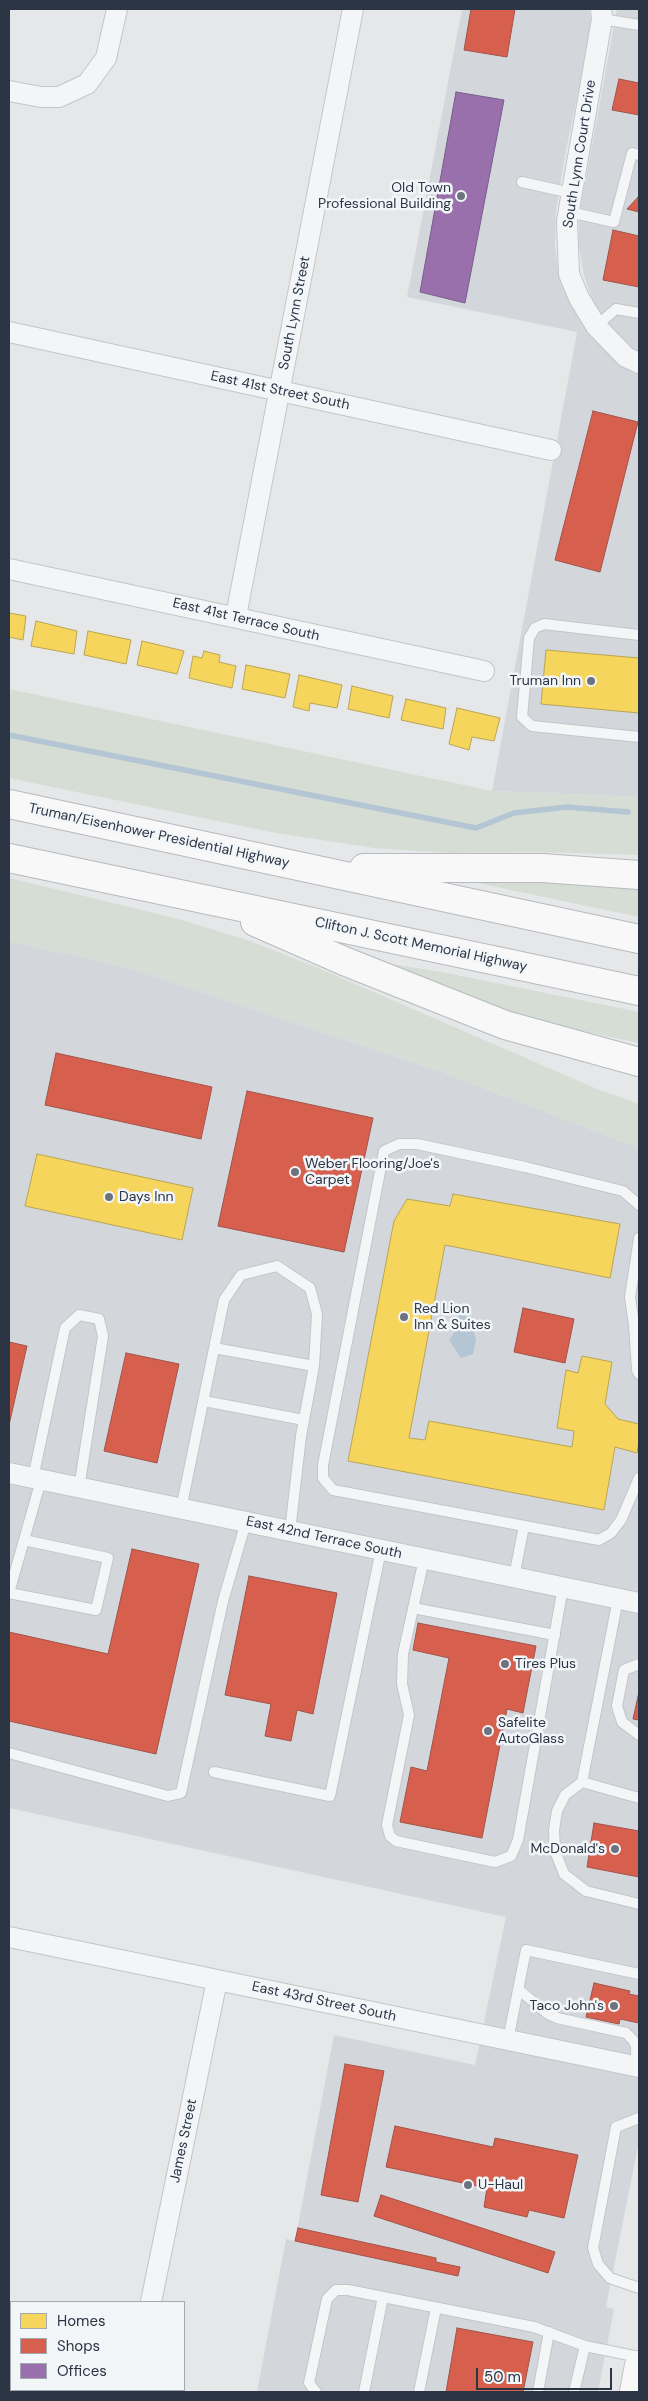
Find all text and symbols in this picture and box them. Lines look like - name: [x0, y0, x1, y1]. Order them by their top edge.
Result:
- street label: South Lynn Court Drive: [560, 79, 600, 229]
- place label: Old Town Professional Building: [318, 180, 451, 212]
- marker: Old Town Professional Building: [455, 190, 467, 202]
- street label: South Lynn Street: [276, 255, 314, 371]
- street label: East 41st Street South: [209, 368, 351, 414]
- street label: East 41st Terrace South: [171, 595, 321, 645]
- place label: Truman Inn: [510, 673, 581, 689]
- marker: Truman Inn: [585, 675, 597, 687]
- street label: Truman/Eisenhower Presidential Highway: [27, 800, 291, 872]
- street label: Clifton J. Scott Memorial Highway: [313, 914, 529, 976]
- place label: Weber Flooring/Joe's Carpet: [305, 1156, 440, 1188]
- marker: Weber Flooring/Joe's Carpet: [289, 1166, 301, 1178]
- place label: Days Inn: [119, 1189, 174, 1205]
- marker: Days Inn: [103, 1191, 115, 1203]
- place label: Red Lion Inn & Suites: [414, 1301, 491, 1334]
- marker: Red Lion Inn & Suites: [398, 1311, 410, 1323]
- street label: East 42nd Terrace South: [245, 1513, 403, 1563]
- place label: Tires Plus: [515, 1656, 576, 1672]
- marker: Tires Plus: [499, 1658, 511, 1670]
- place label: Safelite AutoGlass: [498, 1715, 564, 1748]
- marker: Safelite AutoGlass: [482, 1725, 494, 1737]
- place label: McDonald's: [530, 1841, 605, 1857]
- marker: McDonald's: [609, 1843, 621, 1855]
- street label: East 43rd Street South: [250, 1978, 398, 2026]
- place label: Taco John's: [530, 1998, 604, 2014]
- marker: Taco John's: [608, 2000, 620, 2012]
- street label: James Street: [167, 2097, 201, 2185]
- place label: U-Haul: [478, 2177, 523, 2193]
- marker: U-Haul: [462, 2179, 474, 2191]
- legend: [10, 2301, 185, 2391]
- text: Homes: [57, 2311, 106, 2331]
- text: Shops: [57, 2336, 100, 2356]
- scale bar: [478, 2358, 614, 2390]
- text: Offices: [57, 2361, 107, 2381]
- text: 50 m: [484, 2367, 521, 2387]

